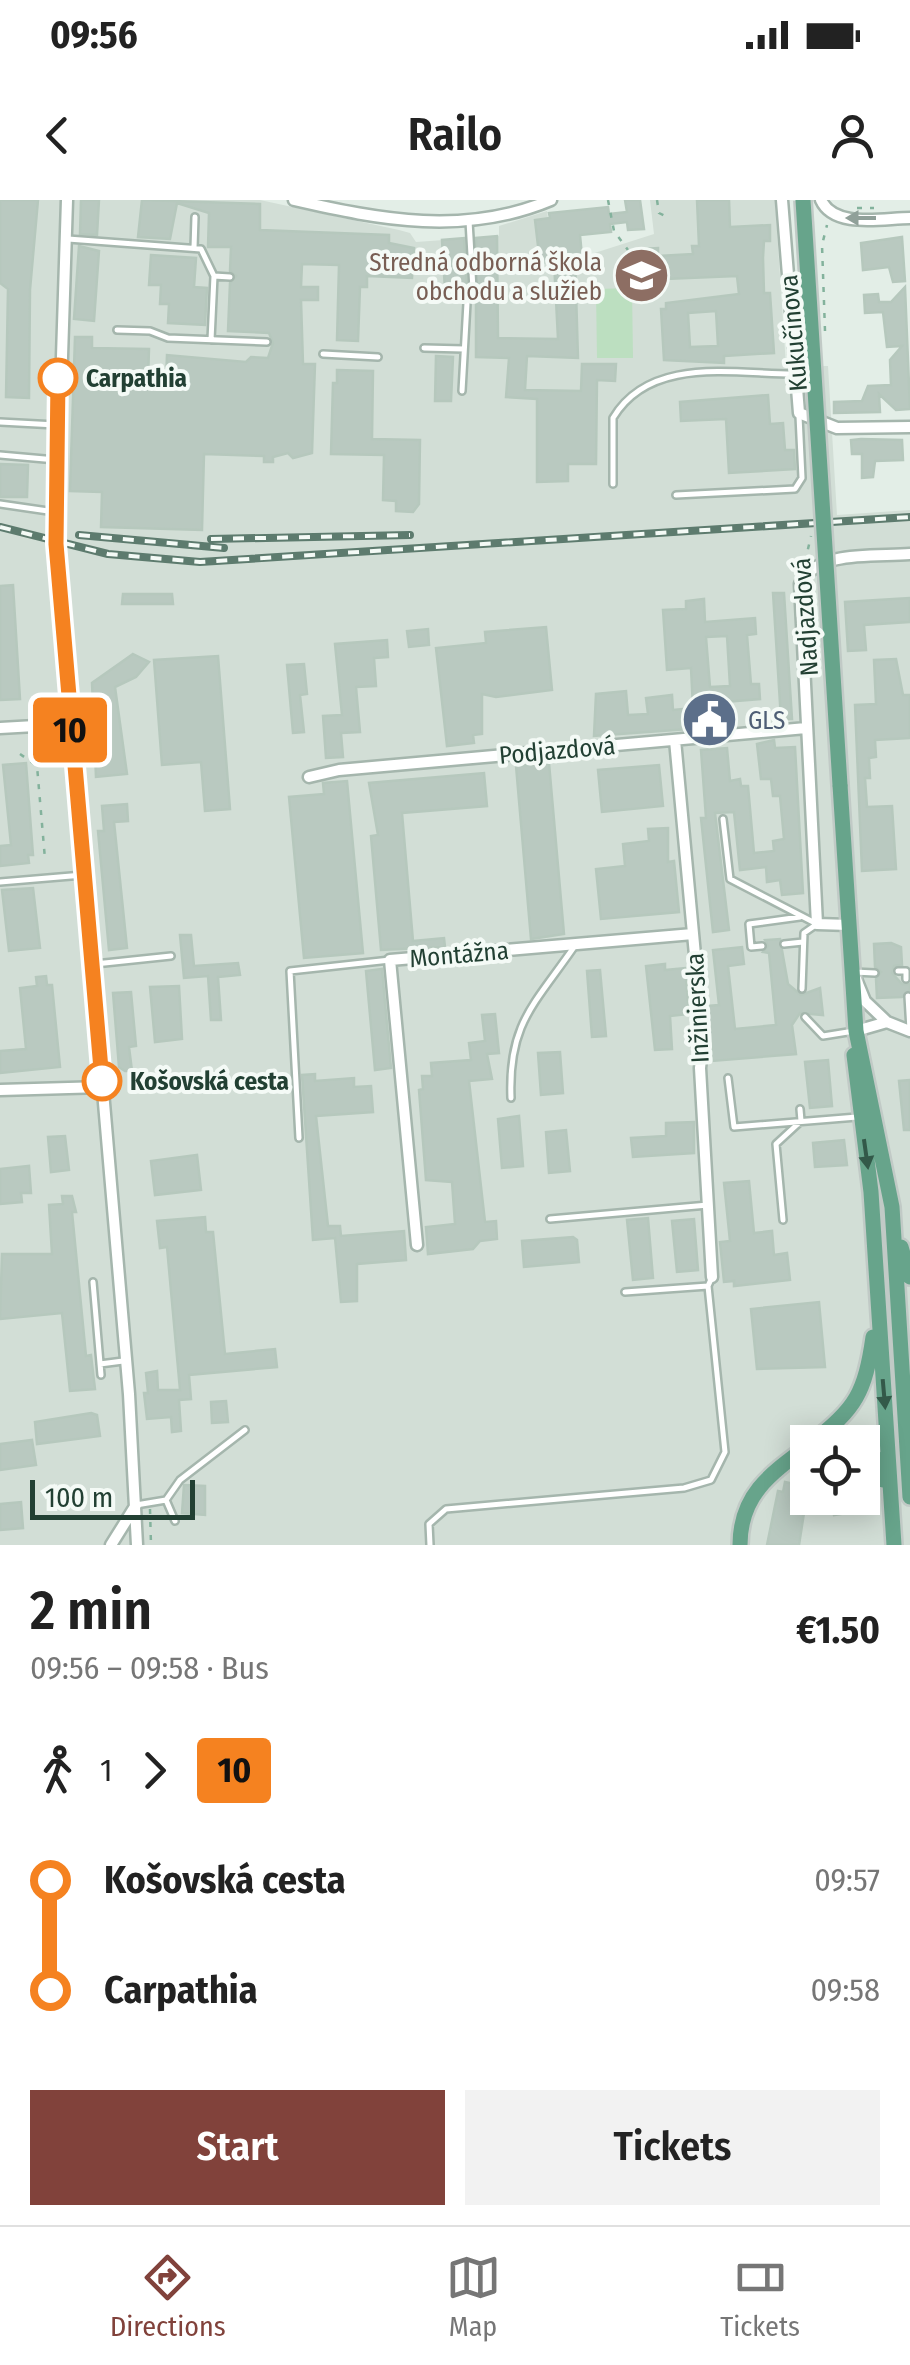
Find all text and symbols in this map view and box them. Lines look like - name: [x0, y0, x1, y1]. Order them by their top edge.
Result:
- text: 09:56: [50, 12, 138, 58]
- icon: back: [30, 108, 85, 163]
- text: Railo: [408, 108, 502, 162]
- icon: person: [825, 108, 880, 163]
- one-way arrow: [845, 210, 877, 226]
- school or university icon: Stredná odborná škola obchodu a služieb: [611, 246, 671, 306]
- place label: Stredná odborná škola obchodu a služieb: [369, 248, 602, 307]
- street label: Kukučínova: [774, 273, 814, 392]
- marker: Carpathia: [39, 359, 77, 397]
- place label: Carpathia: [86, 364, 187, 394]
- street label: Nadjazdová: [787, 557, 825, 677]
- public building icon: GLS: [679, 690, 739, 750]
- line badge: 10: [25, 698, 115, 762]
- place label: GLS: [748, 706, 785, 736]
- text: 10: [53, 709, 87, 751]
- street label: Podjazdová: [498, 731, 616, 771]
- street label: Montážna: [408, 936, 510, 974]
- street label: Inžinierska: [680, 952, 716, 1064]
- marker: Košovská cesta: [83, 1062, 121, 1100]
- place label: Košovská cesta: [130, 1067, 289, 1097]
- one-way arrow: [858, 1139, 874, 1170]
- one-way arrow: [876, 1378, 892, 1410]
- map controls: [790, 1425, 880, 1515]
- button: locate: [790, 1425, 880, 1515]
- scale bar: [30, 1475, 195, 1520]
- text: 100 m: [45, 1481, 113, 1514]
- text: 2 min: [30, 1578, 152, 1644]
- text: €1.50: [796, 1607, 880, 1653]
- text: 09:56 – 09:58 · Bus: [30, 1649, 269, 1687]
- icon: walk: [30, 1743, 85, 1798]
- icon: forward: [127, 1743, 182, 1798]
- text: 10: [217, 1749, 251, 1791]
- text: 1: [100, 1751, 112, 1789]
- text: Košovská cesta: [104, 1857, 346, 1903]
- text: 09:57: [814, 1861, 880, 1899]
- text: Carpathia: [104, 1967, 258, 2013]
- text: 09:58: [810, 1971, 880, 2009]
- button: Start: [30, 2090, 445, 2205]
- button: Tickets: [465, 2090, 880, 2205]
- tab: Directions: [110, 2250, 226, 2343]
- tab: Map: [446, 2250, 501, 2343]
- tab: Tickets: [720, 2250, 800, 2343]

